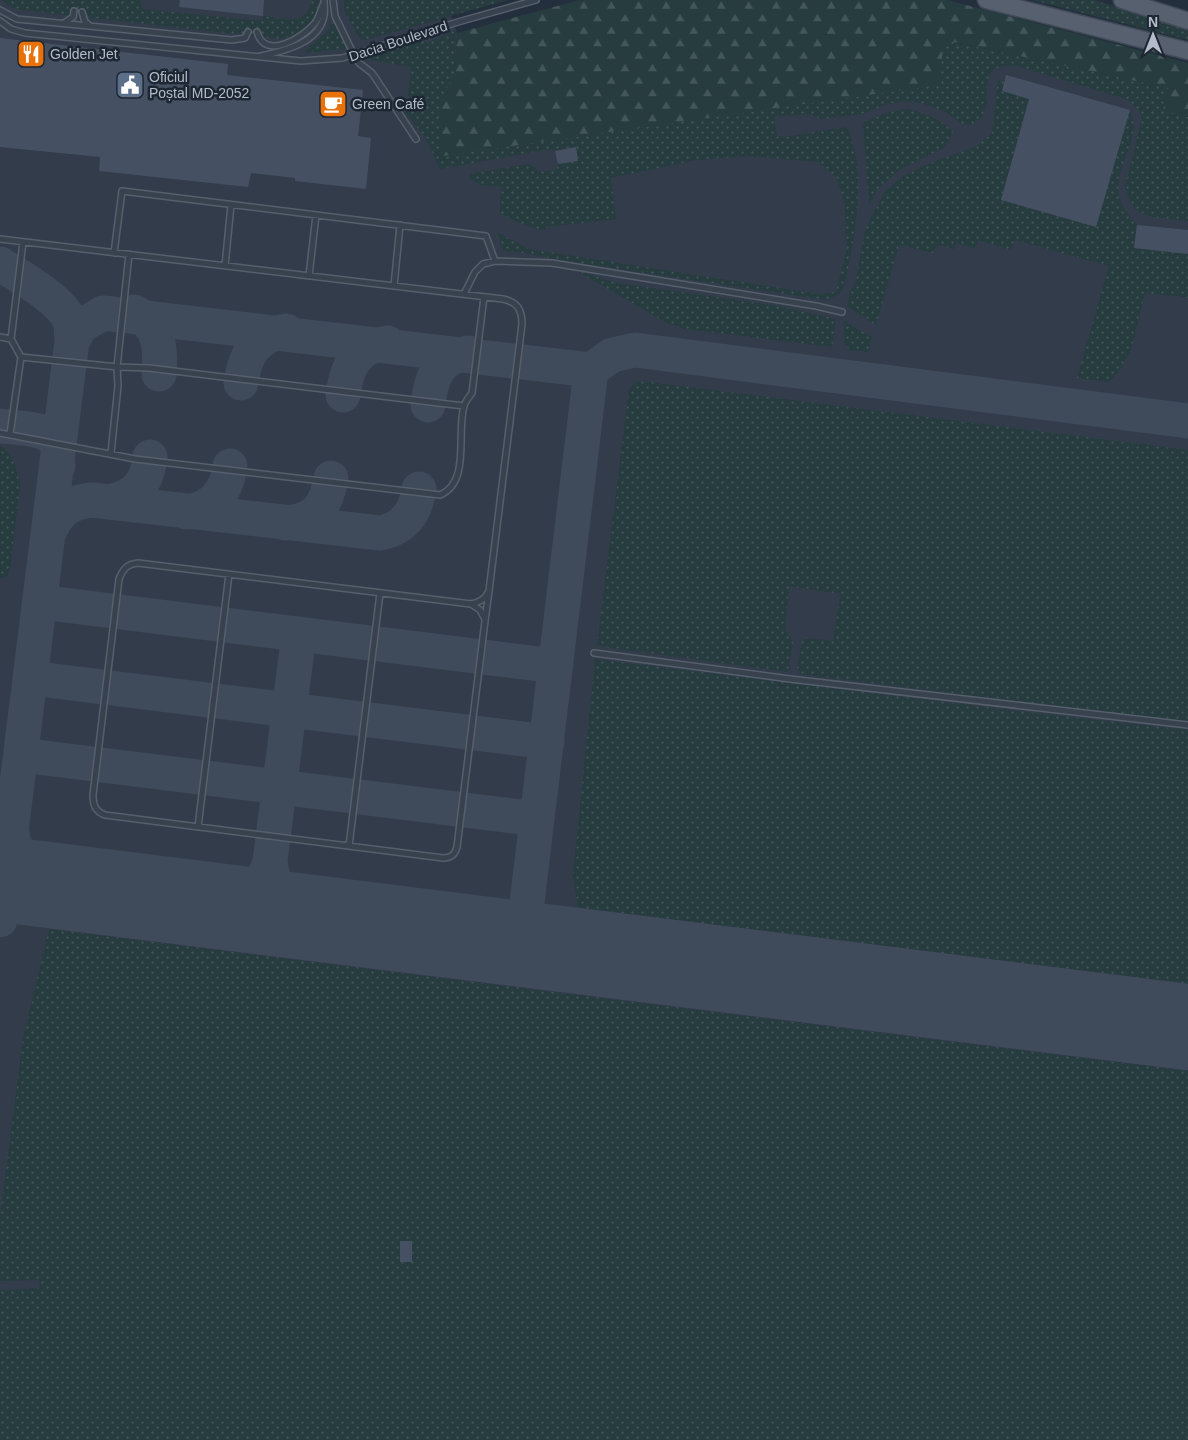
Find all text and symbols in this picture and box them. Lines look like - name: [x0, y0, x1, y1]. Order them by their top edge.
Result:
- north arrow: [1128, 10, 1178, 60]
- text: N: [1148, 14, 1158, 30]
- street label: Dacia Boulevard: [347, 18, 449, 64]
- restaurant icon: Golden Jet: [16, 39, 46, 69]
- place label: Golden Jet: [50, 46, 118, 62]
- place label: Oficiul Poștal MD-2052: [149, 69, 250, 101]
- public building icon: Oficiul Poștal MD-2052: [115, 70, 145, 100]
- cafe icon: Green Café: [318, 89, 348, 119]
- place label: Green Café: [352, 96, 425, 112]

